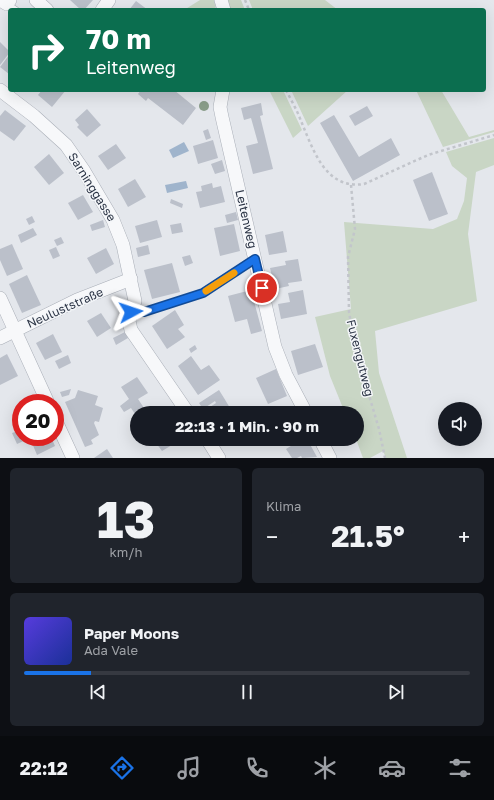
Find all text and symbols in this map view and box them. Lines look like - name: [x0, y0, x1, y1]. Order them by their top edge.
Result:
- text: 70 m: [86, 22, 151, 55]
- icon: right: [20, 24, 72, 76]
- text: Leitenweg: [86, 56, 176, 78]
- street label: Sarninggasse: [65, 150, 120, 224]
- street label: Leitenweg: [232, 188, 261, 250]
- pin: [245, 271, 279, 305]
- icon: arrive: [251, 277, 273, 299]
- street label: Neuluststraße: [24, 284, 105, 331]
- position arrow: [110, 291, 152, 333]
- street label: Fuxengutweg: [344, 318, 377, 398]
- speed limit sign: 20: [12, 394, 64, 446]
- map controls: [438, 402, 482, 446]
- button: sound: [438, 402, 482, 446]
- text: 22:13 · 1 Min. · 90 m: [175, 417, 319, 435]
- text: 13: [97, 487, 155, 549]
- text: Klima: [266, 498, 301, 514]
- text: 21.5°: [331, 518, 405, 554]
- text: −: [266, 523, 278, 550]
- text: +: [458, 523, 470, 550]
- text: km/h: [109, 544, 143, 560]
- text: Paper Moons: [84, 624, 179, 642]
- text: Ada Vale: [84, 642, 138, 658]
- icon: previous: [87, 681, 109, 703]
- icon: pause: [236, 681, 258, 703]
- icon: next: [385, 681, 407, 703]
- icon: directions: [108, 754, 136, 782]
- icon: music: [175, 754, 203, 782]
- icon: phone: [243, 754, 271, 782]
- icon: climate: [311, 754, 339, 782]
- icon: car: [378, 754, 406, 782]
- icon: filters: [446, 754, 474, 782]
- text: 22:12: [20, 757, 68, 779]

